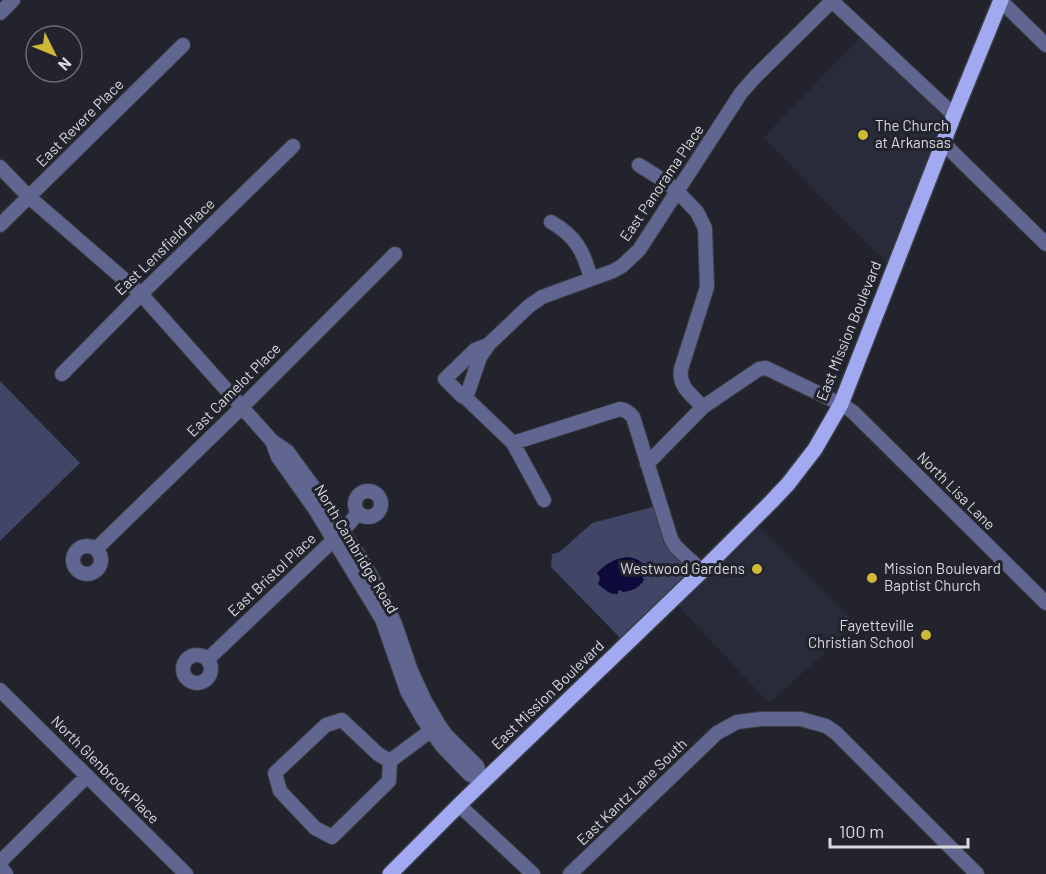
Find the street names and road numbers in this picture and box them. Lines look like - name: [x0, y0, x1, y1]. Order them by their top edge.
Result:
- street label: East Revere Place: [32, 75, 127, 170]
- street label: East Panorama Place: [615, 121, 707, 244]
- street label: East Lensfield Place: [111, 194, 218, 299]
- street label: East Mission Boulevard: [812, 258, 884, 403]
- street label: East Camelot Place: [183, 339, 284, 440]
- street label: North Lisa Lane: [914, 448, 999, 533]
- street label: North Cambridge Road: [311, 481, 403, 616]
- street label: East Bristol Place: [224, 529, 319, 620]
- street label: East Mission Boulevard: [487, 636, 607, 753]
- street label: North Glenbrook Place: [48, 712, 163, 827]
- street label: East Kantz Lane South: [572, 734, 690, 849]

